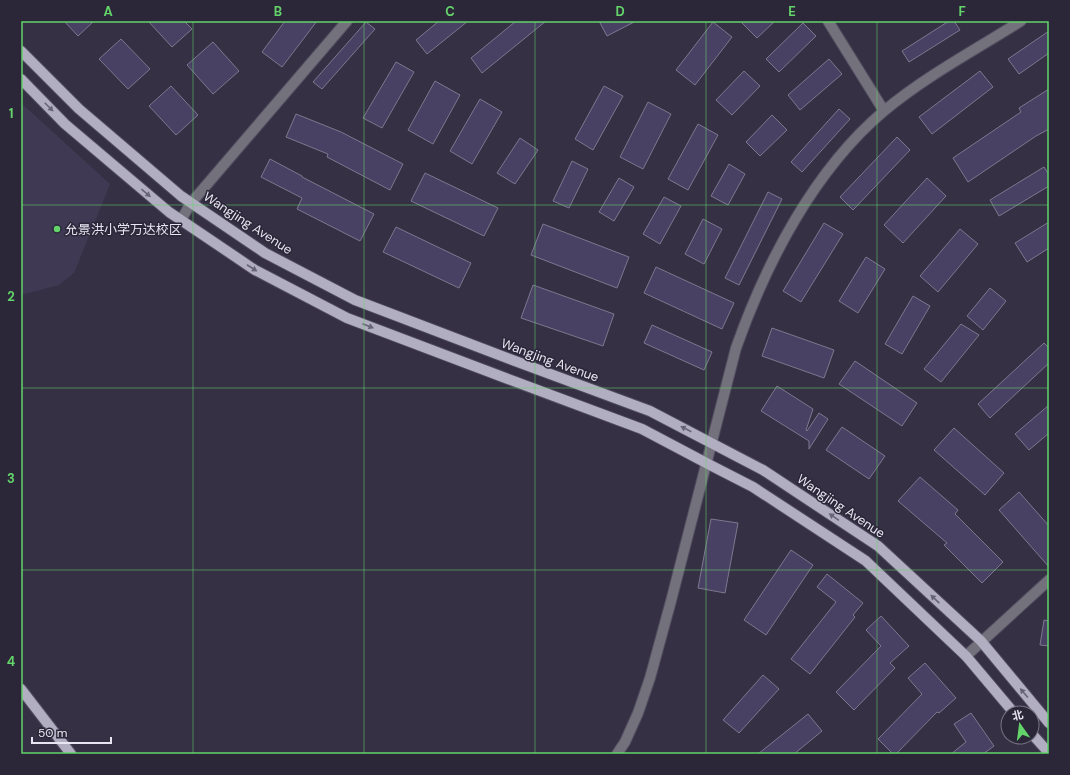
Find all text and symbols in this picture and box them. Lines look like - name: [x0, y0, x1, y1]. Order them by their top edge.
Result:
- text: A: [103, 3, 113, 20]
- text: B: [274, 3, 282, 20]
- text: C: [445, 3, 455, 20]
- text: D: [615, 3, 625, 20]
- text: E: [788, 3, 796, 20]
- text: F: [958, 3, 966, 20]
- one-way arrow: [44, 102, 54, 112]
- text: 1: [9, 105, 13, 122]
- one-way arrow: [141, 188, 152, 197]
- street label: Wangjing Avenue: [200, 188, 296, 258]
- place label: 允景洪小学万达校区: [65, 221, 182, 238]
- marker: 允景洪小学万达校区: [52, 224, 62, 234]
- one-way arrow: [247, 264, 257, 272]
- text: 2: [7, 288, 15, 305]
- one-way arrow: [363, 323, 375, 329]
- street label: Wangjing Avenue: [499, 334, 601, 386]
- one-way arrow: [681, 426, 692, 433]
- text: 3: [7, 470, 15, 487]
- street label: Wangjing Avenue: [794, 470, 888, 542]
- one-way arrow: [829, 513, 839, 521]
- one-way arrow: [930, 594, 940, 603]
- text: 4: [7, 653, 15, 670]
- one-way arrow: [1019, 687, 1028, 698]
- north arrow: [1000, 705, 1040, 745]
- text: 北: [1011, 707, 1025, 723]
- scale bar: [32, 719, 111, 745]
- text: 50 m: [38, 725, 67, 741]

